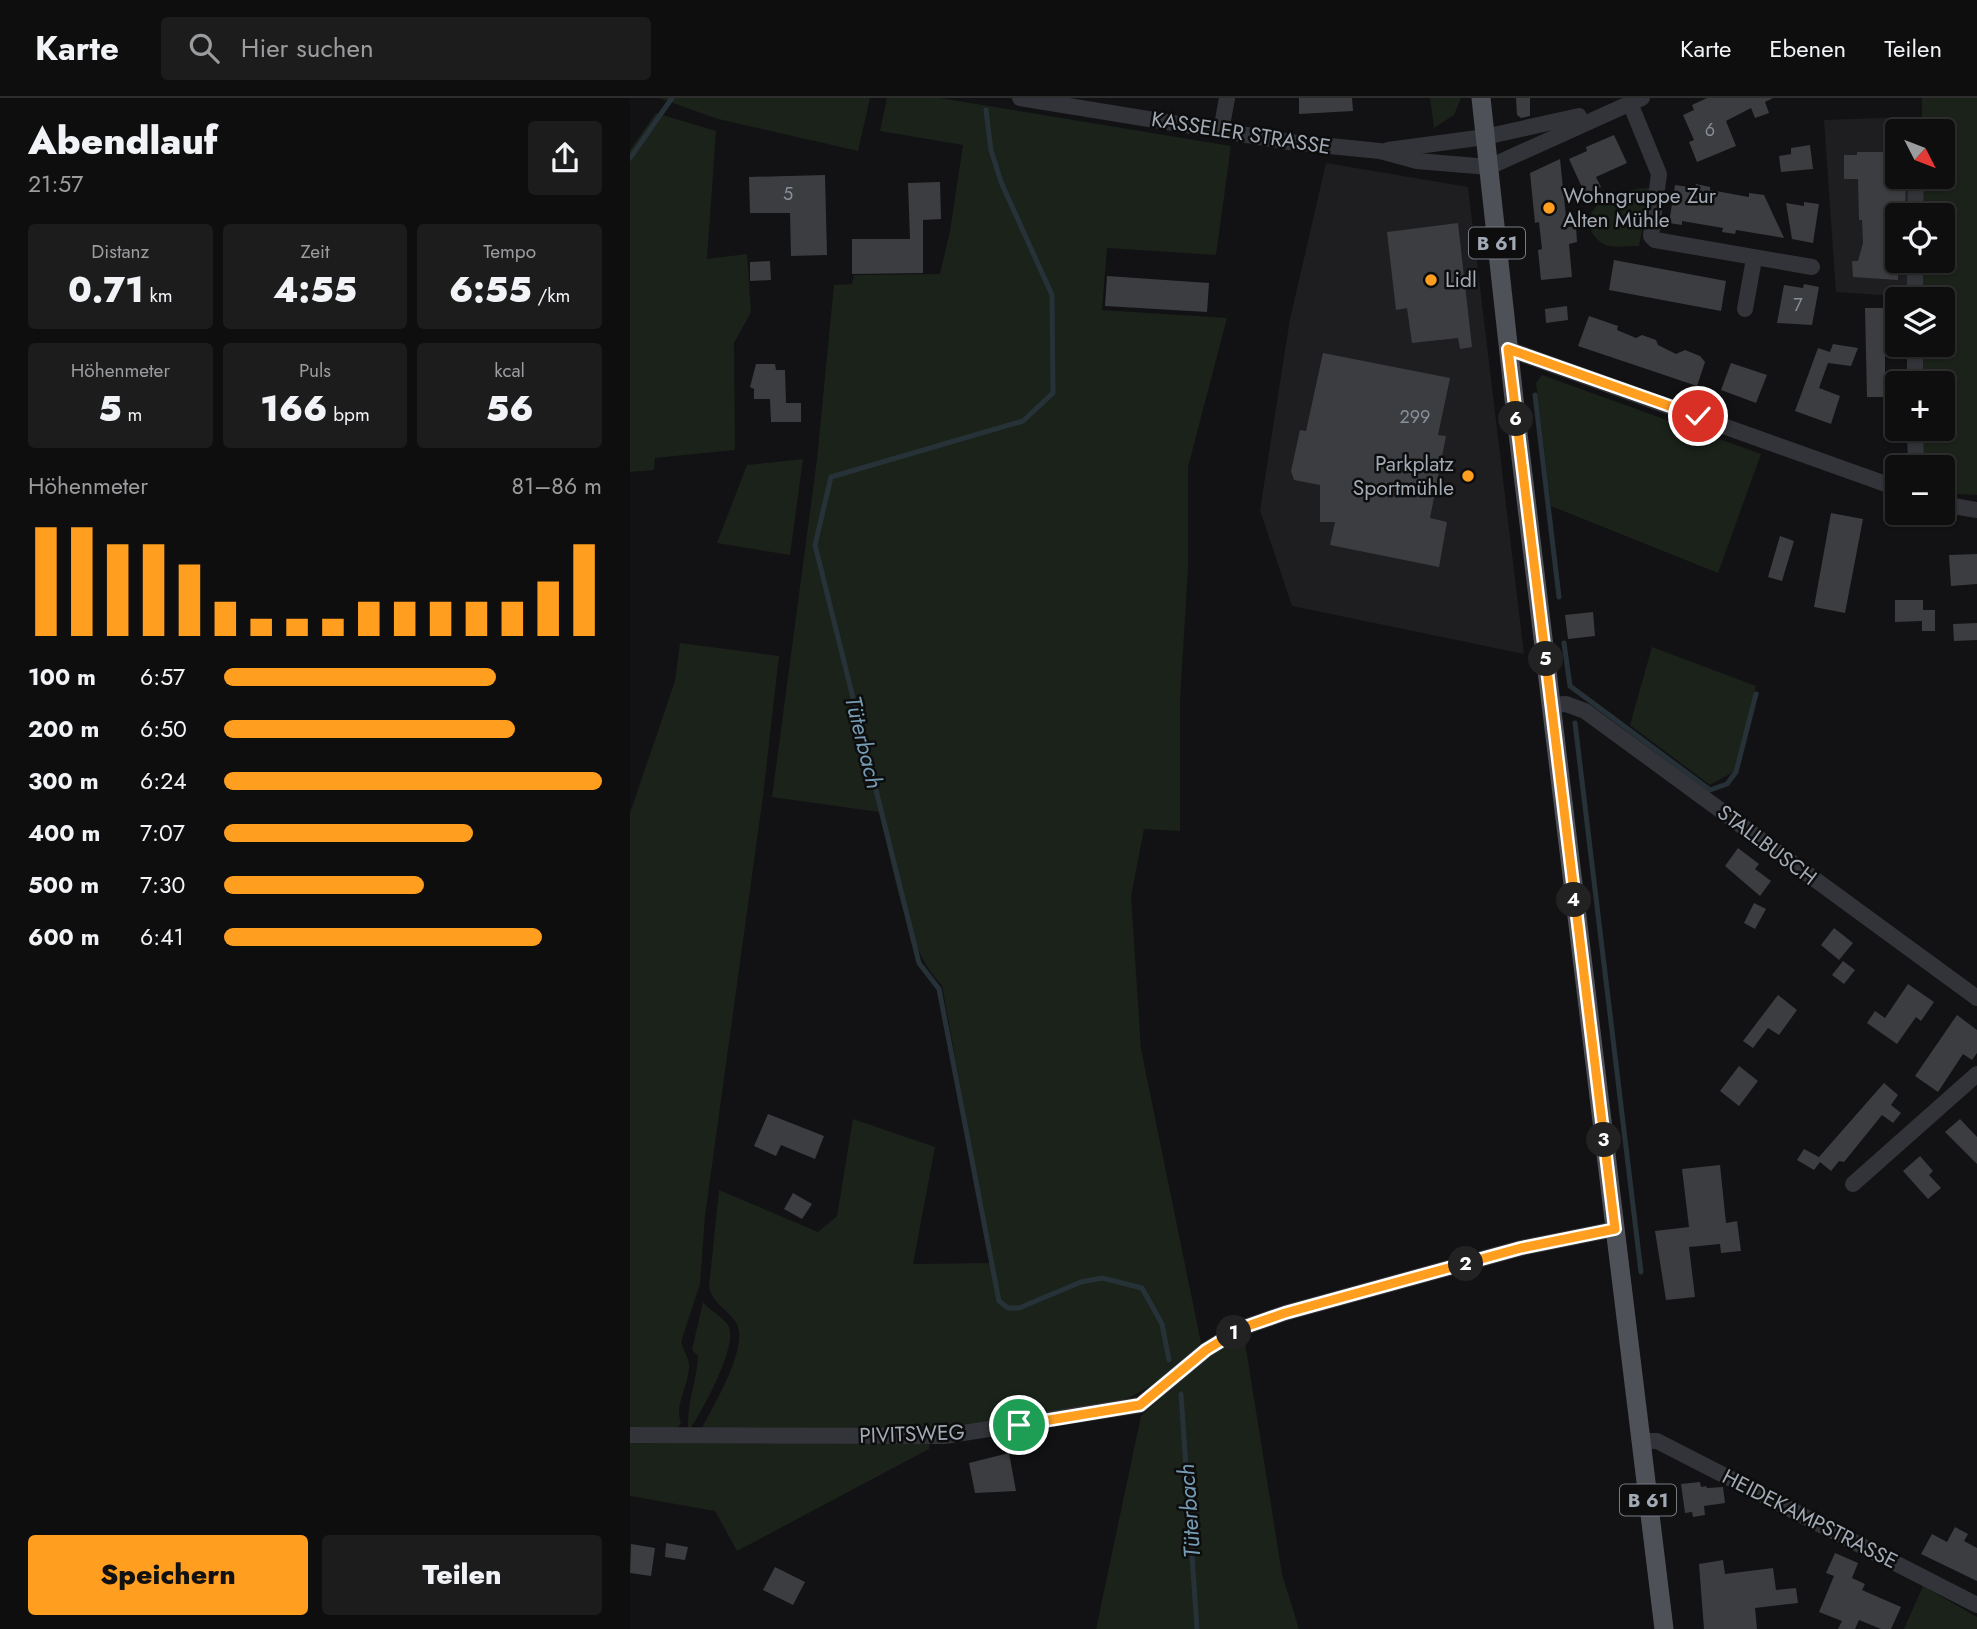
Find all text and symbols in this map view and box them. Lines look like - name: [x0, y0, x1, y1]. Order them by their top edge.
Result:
- search box: [161, 17, 651, 80]
- text: Karte: [35, 25, 119, 72]
- icon: search: [185, 29, 223, 67]
- text: Hier suchen: [241, 29, 374, 67]
- text: Karte: [1680, 31, 1731, 66]
- text: Ebenen: [1769, 31, 1846, 66]
- text: Teilen: [1884, 31, 1942, 66]
- street label: KASSELER STRASSE: [1149, 104, 1333, 162]
- text: Abendlauf: [28, 113, 218, 168]
- house number: 6: [1705, 117, 1715, 143]
- north arrow: [1885, 119, 1955, 189]
- map controls: [1885, 119, 1955, 525]
- button: share: [528, 121, 602, 195]
- text: 21:57: [28, 167, 83, 201]
- house number: 5: [783, 181, 793, 207]
- place label: Wohngruppe Zur Alten Mühle: [1563, 181, 1717, 235]
- marker: Wohngruppe Zur Alten Mühle: [1541, 200, 1557, 216]
- button: locate: [1885, 203, 1955, 273]
- road number: B 61: [1469, 228, 1525, 258]
- text: Distanz: [91, 238, 149, 265]
- text: Zeit: [300, 238, 330, 265]
- text: Tempo: [483, 238, 536, 265]
- text: 0.71: [68, 265, 144, 315]
- text: 4:55: [273, 265, 357, 315]
- text: 6:55: [449, 265, 532, 315]
- place label: Lidl: [1445, 265, 1477, 295]
- marker: Lidl: [1423, 272, 1439, 288]
- text: km: [144, 282, 173, 309]
- text: /km: [532, 282, 570, 309]
- button: layers: [1885, 287, 1955, 357]
- house number: 7: [1793, 292, 1803, 318]
- text: Höhenmeter: [71, 357, 170, 384]
- text: Puls: [299, 357, 331, 384]
- text: kcal: [494, 357, 525, 384]
- button: +: [1885, 371, 1955, 441]
- text: 5: [98, 384, 122, 434]
- text: 166: [260, 384, 328, 434]
- text: 56: [486, 384, 534, 434]
- pin: [1668, 386, 1728, 446]
- icon: check: [1679, 397, 1717, 435]
- text: m: [122, 401, 142, 428]
- text: bpm: [328, 401, 370, 428]
- pin: 6: [1498, 402, 1533, 436]
- house number: 299: [1400, 404, 1430, 430]
- text: 6: [1509, 405, 1522, 432]
- place label: Parkplatz Sportmühle: [1353, 449, 1454, 503]
- button: −: [1885, 455, 1955, 525]
- marker: Parkplatz Sportmühle: [1460, 468, 1476, 484]
- text: Höhenmeter: [28, 469, 148, 503]
- text: 81–86 m: [511, 469, 602, 503]
- pin: 5: [1528, 642, 1564, 676]
- text: 5: [1539, 645, 1552, 672]
- text: 100 m: [28, 660, 96, 694]
- text: 6:57: [140, 660, 185, 694]
- water label: Tüterbach: [836, 692, 892, 792]
- text: 200 m: [28, 712, 99, 746]
- text: 6:50: [140, 712, 187, 746]
- text: 300 m: [28, 764, 99, 798]
- text: 6:24: [140, 764, 187, 798]
- street label: STALLBUSCH: [1711, 798, 1823, 892]
- text: 400 m: [28, 816, 100, 850]
- text: 7:07: [140, 816, 185, 850]
- text: 500 m: [28, 868, 99, 902]
- text: 7:30: [140, 868, 185, 902]
- pin: 4: [1556, 882, 1592, 918]
- text: 4: [1567, 886, 1580, 913]
- text: 600 m: [28, 920, 100, 954]
- text: 6:41: [140, 920, 184, 954]
- pin: 3: [1586, 1122, 1622, 1158]
- text: 3: [1598, 1126, 1609, 1153]
- pin: 2: [1448, 1246, 1484, 1282]
- text: 2: [1459, 1250, 1472, 1277]
- pin: 1: [1216, 1316, 1252, 1350]
- text: 1: [1229, 1319, 1238, 1346]
- pin: [989, 1395, 1049, 1455]
- icon: arrive: [1000, 1406, 1038, 1444]
- street label: PIVITSWEG: [859, 1417, 965, 1451]
- street label: HEIDEKAMPSTRASSE: [1717, 1462, 1903, 1576]
- water label: Tüterbach: [1169, 1463, 1209, 1559]
- road number: B 61: [1620, 1484, 1676, 1516]
- button: Speichern: [28, 1535, 308, 1615]
- button: Teilen: [322, 1535, 602, 1615]

